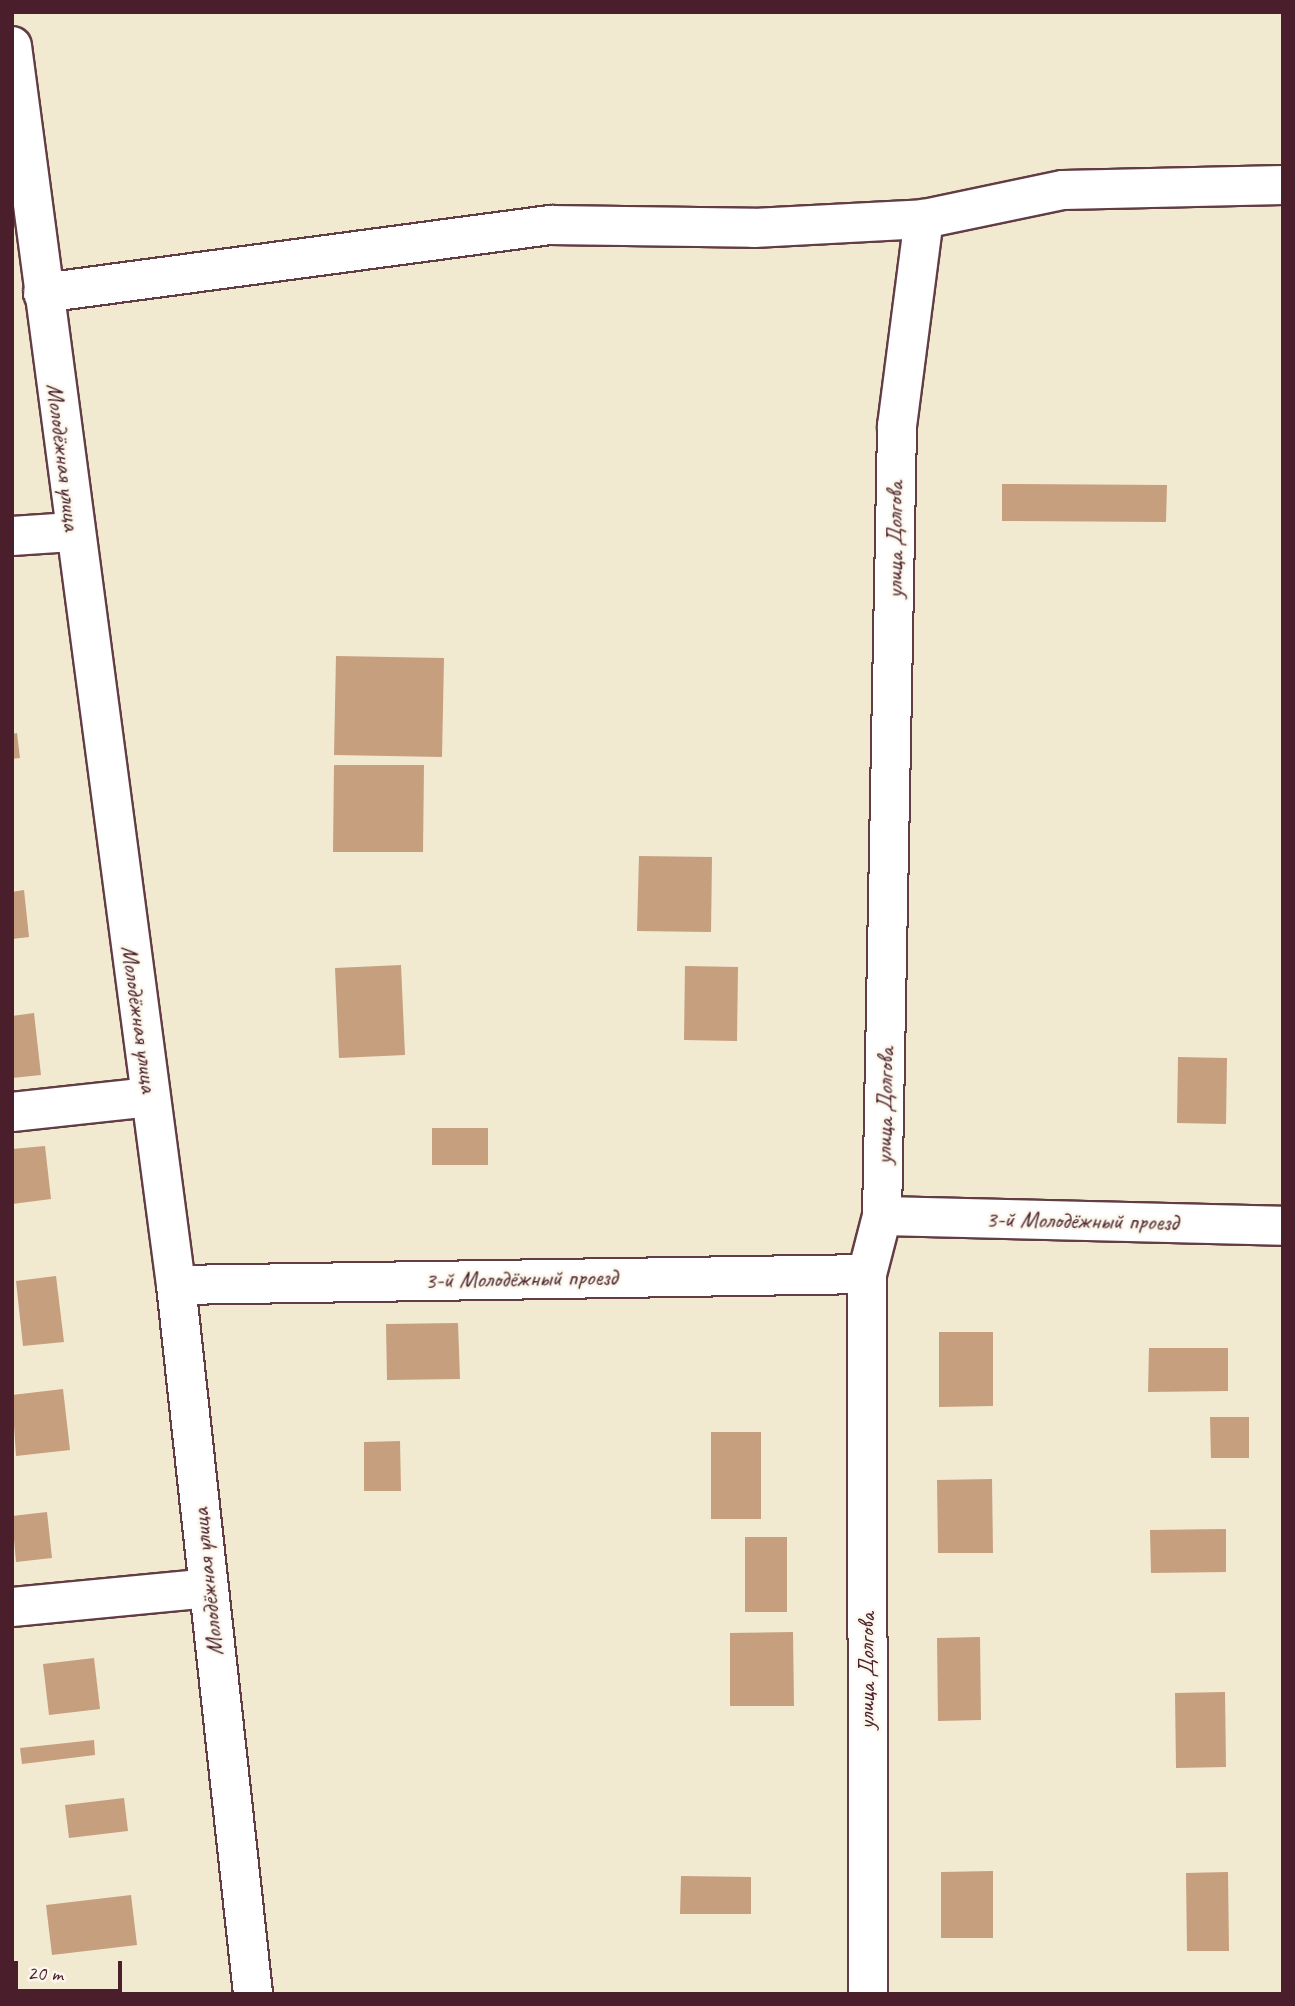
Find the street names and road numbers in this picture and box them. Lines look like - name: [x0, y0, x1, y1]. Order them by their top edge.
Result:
- street label: Молодёжная улица: [40, 381, 86, 533]
- street label: улица Долгова: [881, 481, 909, 599]
- street label: Молодёжная улица: [114, 943, 164, 1095]
- street label: улица Долгова: [870, 1047, 900, 1165]
- street label: 3-й Молодёжный проезд: [985, 1205, 1179, 1237]
- street label: 3-й Молодёжный проезд: [424, 1263, 618, 1295]
- street label: Молодёжная улица: [186, 1506, 230, 1658]
- street label: улица Долгова: [853, 1612, 881, 1730]

